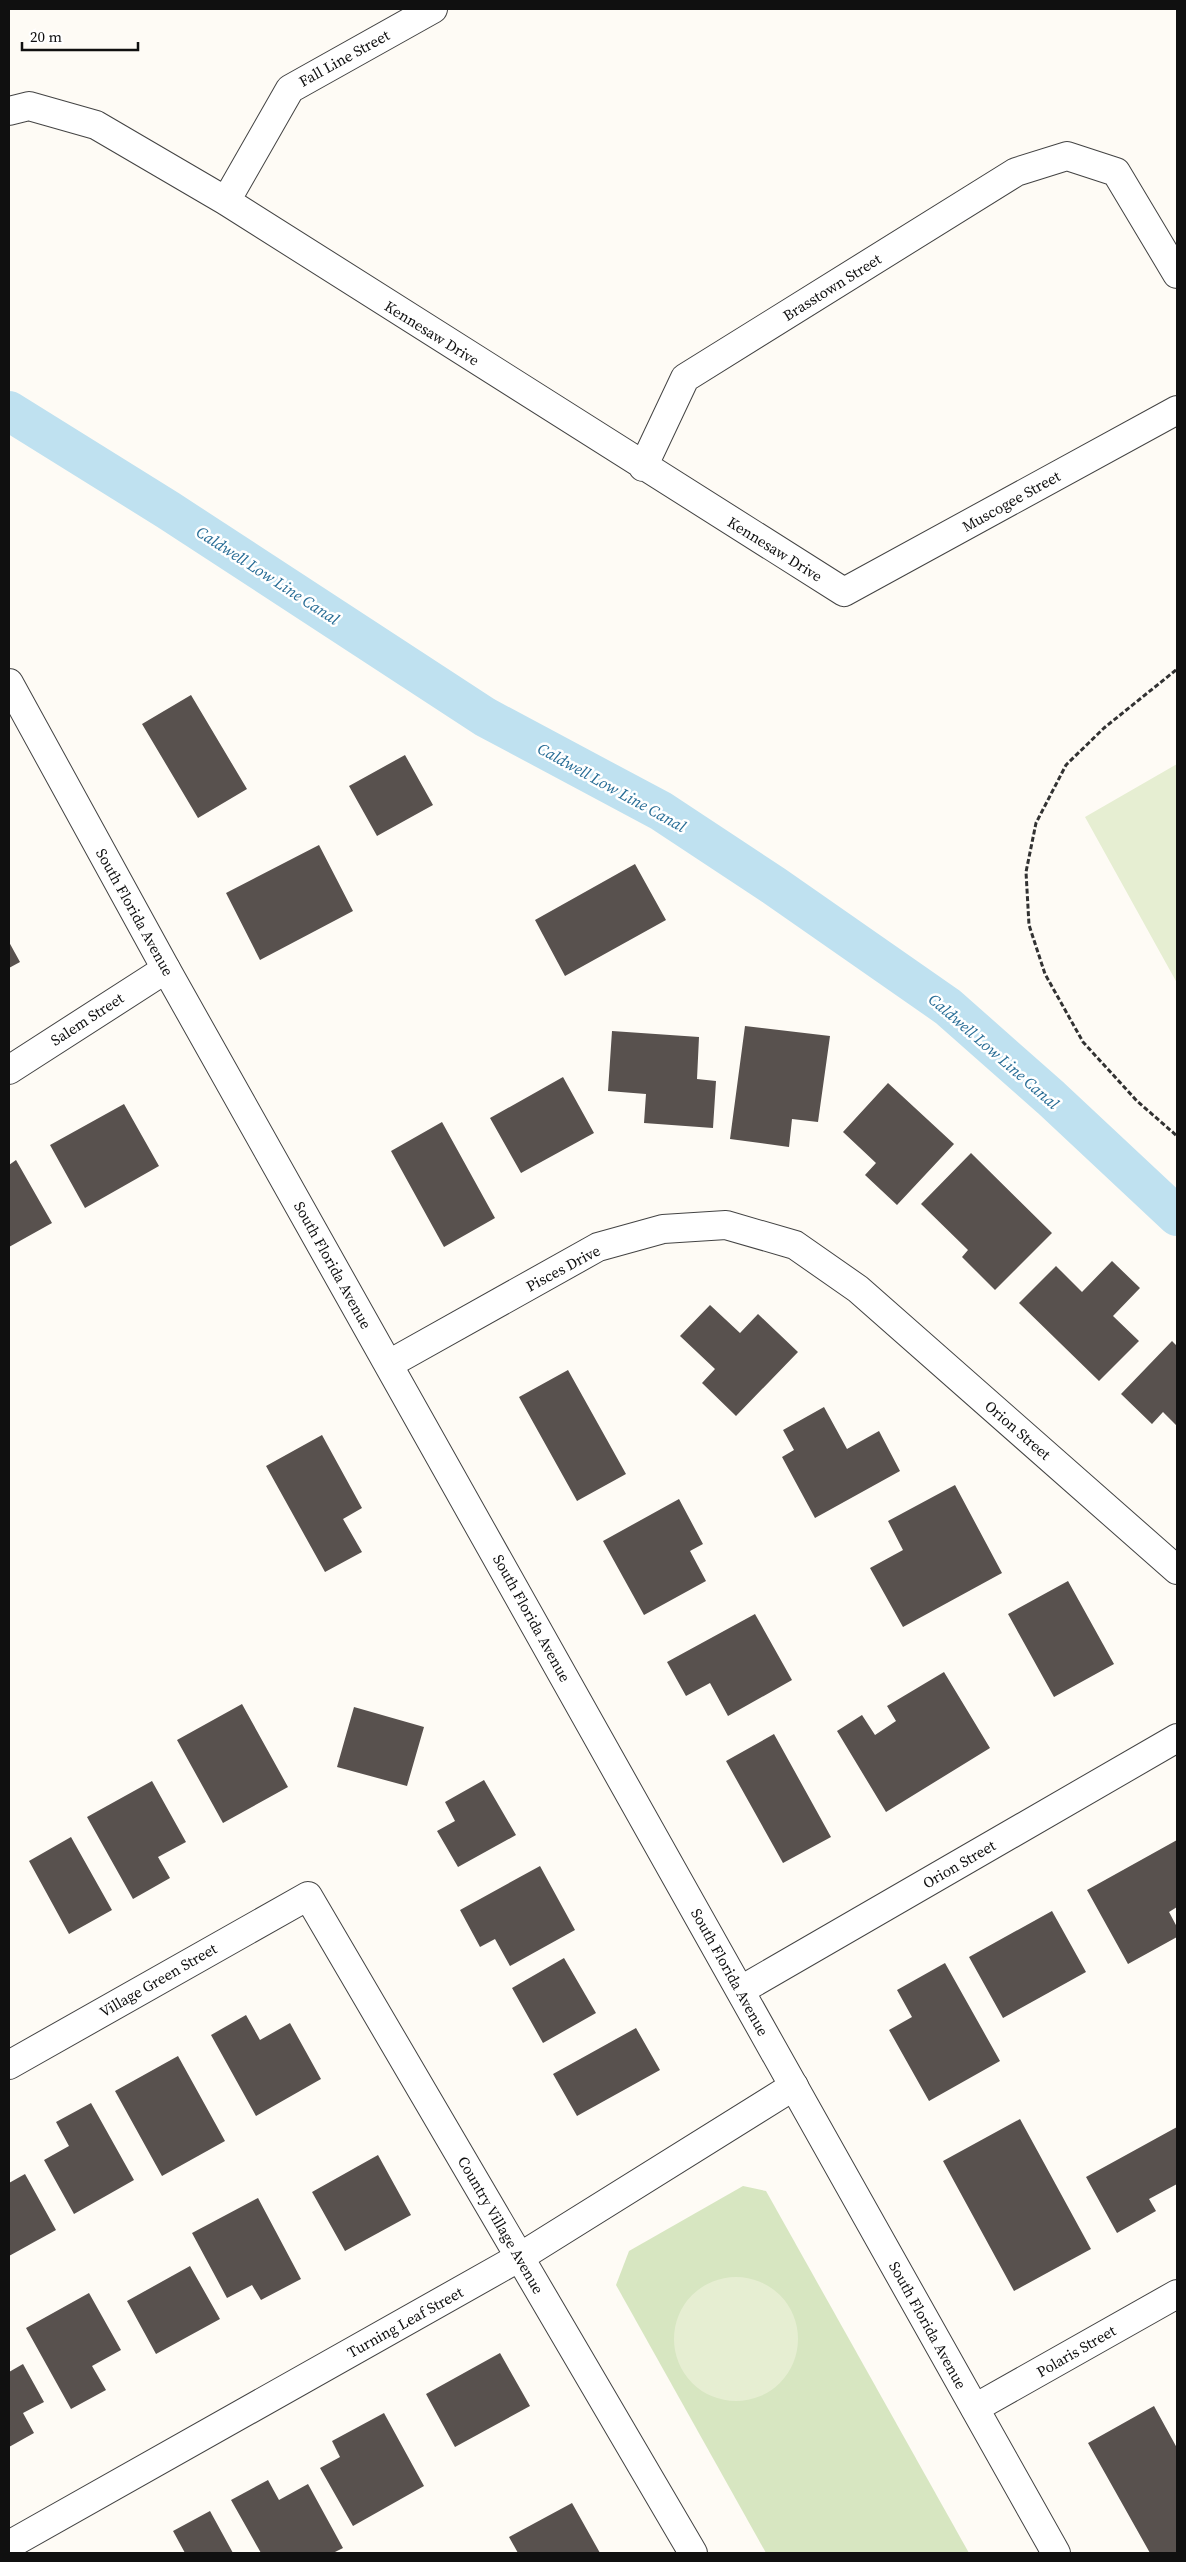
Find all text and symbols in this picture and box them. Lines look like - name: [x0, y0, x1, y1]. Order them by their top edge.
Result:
- scale bar: [22, 20, 139, 52]
- street label: Fall Line Street: [295, 24, 393, 92]
- text: 20 m: [30, 26, 62, 47]
- street label: Brasstown Street: [779, 248, 885, 326]
- street label: Kennesaw Drive: [381, 295, 484, 371]
- street label: Muscogee Street: [958, 465, 1064, 537]
- street label: Kennesaw Drive: [724, 511, 827, 587]
- water label: Caldwell Low Line Canal: [192, 520, 344, 630]
- water label: Caldwell Low Line Canal: [534, 737, 691, 837]
- street label: South Florida Avenue: [91, 844, 179, 980]
- street label: Salem Street: [46, 987, 128, 1050]
- water label: Caldwell Low Line Canal: [924, 988, 1064, 1114]
- street label: South Florida Avenue: [289, 1197, 377, 1333]
- street label: Pisces Drive: [522, 1240, 604, 1296]
- street label: Orion Street: [981, 1396, 1056, 1465]
- street label: South Florida Avenue: [488, 1550, 576, 1686]
- street label: Orion Street: [919, 1835, 999, 1893]
- street label: South Florida Avenue: [686, 1904, 774, 2040]
- street label: Village Green Street: [95, 1938, 221, 2022]
- street label: Country Village Avenue: [453, 2152, 549, 2298]
- street label: South Florida Avenue: [884, 2257, 972, 2393]
- street label: Turning Leaf Street: [343, 2281, 467, 2363]
- street label: Polaris Street: [1033, 2320, 1119, 2382]

